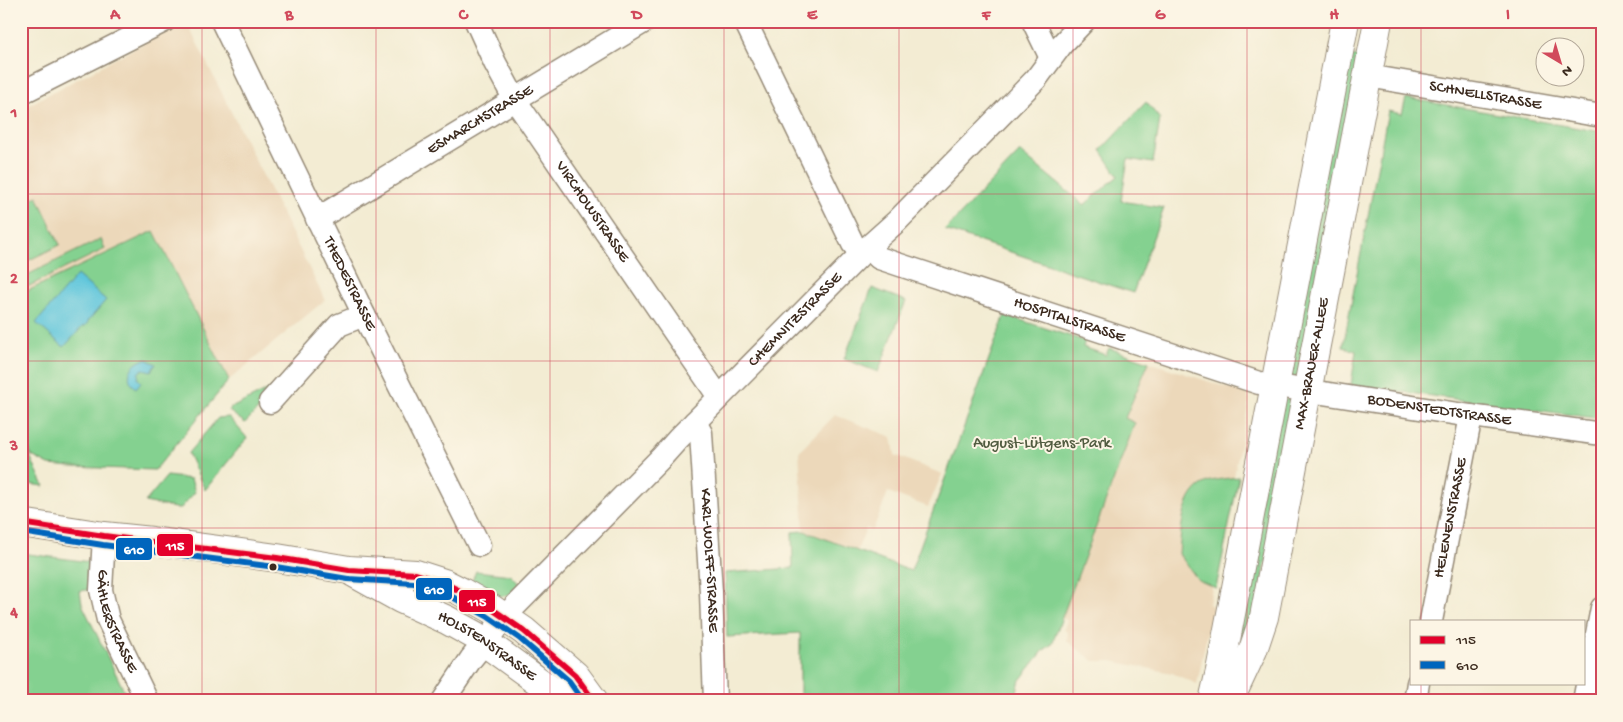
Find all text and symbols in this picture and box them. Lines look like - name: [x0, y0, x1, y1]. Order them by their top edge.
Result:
- text: A: [109, 7, 121, 26]
- text: B: [284, 7, 294, 26]
- text: C: [458, 7, 469, 26]
- text: D: [630, 7, 643, 26]
- text: E: [807, 7, 818, 26]
- text: F: [981, 7, 992, 26]
- text: G: [1155, 7, 1166, 26]
- text: H: [1329, 7, 1339, 26]
- text: I: [1506, 7, 1510, 26]
- north arrow: [1536, 38, 1586, 88]
- text: N: [1558, 61, 1575, 80]
- street label: SCHNELLSTRASSE: [1428, 77, 1544, 115]
- street label: ESMARCHSTRASSE: [424, 81, 538, 160]
- text: 1: [10, 105, 17, 124]
- street label: VIRCHOWSTRASSE: [550, 157, 634, 267]
- street label: THEDESTRASSE: [318, 233, 380, 335]
- street label: CHEMNITZSTRASSE: [745, 268, 847, 372]
- text: 2: [10, 271, 18, 290]
- street label: HOSPITALSTRASSE: [1011, 293, 1129, 348]
- street label: MAX-BRAUER-ALLEE: [1291, 295, 1335, 431]
- street label: BODENSTEDTSTRASSE: [1365, 390, 1513, 431]
- park label: August-Lütgens-Park: [973, 435, 1113, 454]
- text: 3: [9, 438, 18, 457]
- street label: HELENENSTRASSE: [1430, 455, 1472, 580]
- street label: KARL-WOLFF-STRASSE: [695, 488, 722, 634]
- line badge: 115: [156, 533, 194, 557]
- line badge: 610: [115, 537, 153, 561]
- text: 115: [165, 539, 185, 556]
- text: 610: [124, 543, 144, 560]
- unlabelled marker: [268, 562, 278, 572]
- street label: GÄHLERSTRASSE: [91, 569, 142, 677]
- line badge: 610: [415, 577, 453, 601]
- text: 610: [424, 583, 444, 600]
- line badge: 115: [458, 589, 496, 613]
- text: 115: [467, 595, 487, 612]
- text: 4: [9, 605, 18, 624]
- street label: HOLSTENSTRASSE: [434, 607, 541, 687]
- legend: [1410, 620, 1586, 684]
- text: 115: [1455, 632, 1476, 650]
- text: 610: [1456, 658, 1479, 676]

